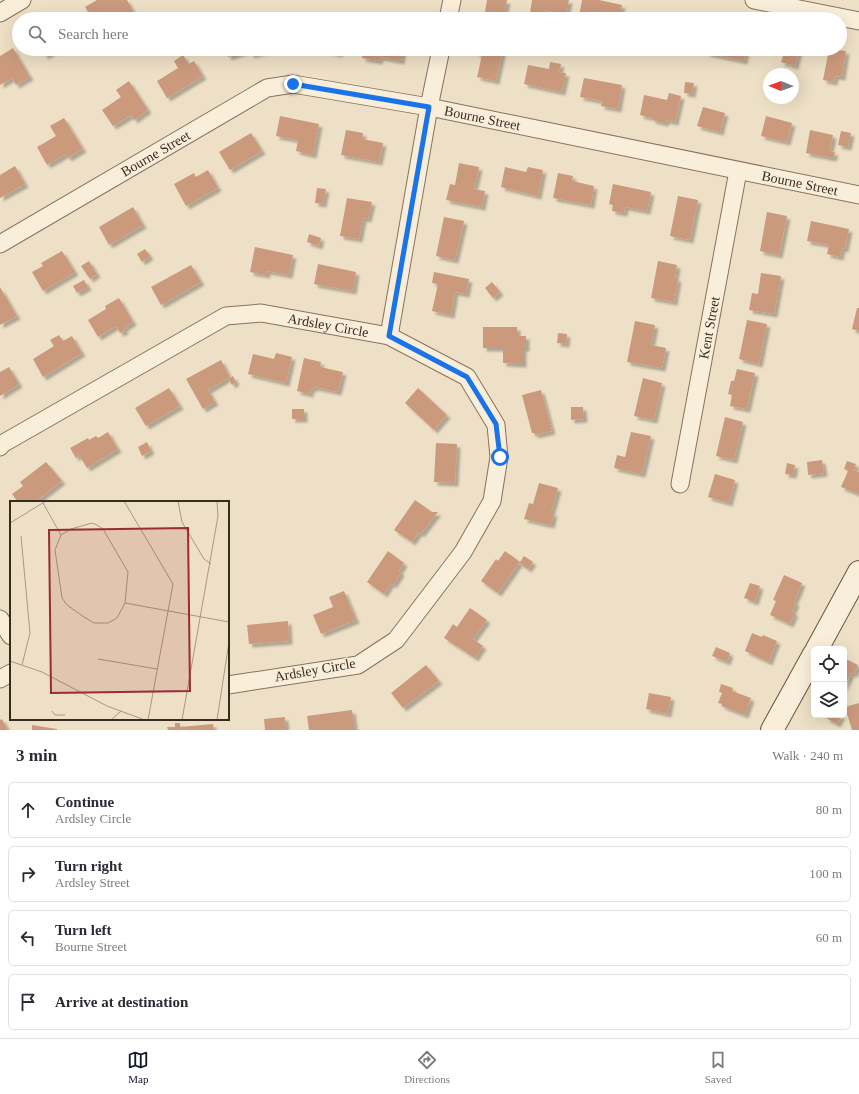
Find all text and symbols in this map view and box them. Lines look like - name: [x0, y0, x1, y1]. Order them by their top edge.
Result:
- search box: [12, 12, 847, 56]
- icon: search: [26, 23, 48, 45]
- text: Search here: [58, 26, 128, 42]
- north arrow: [763, 68, 799, 104]
- route end: [284, 75, 302, 93]
- street label: Bourne Street: [443, 103, 522, 133]
- street label: Bourne Street: [118, 127, 193, 179]
- street label: Bourne Street: [760, 168, 839, 198]
- street label: Kent Street: [696, 295, 722, 360]
- street label: Ardsley Circle: [286, 310, 370, 340]
- route start: [491, 448, 509, 466]
- inset map: [10, 501, 229, 720]
- map controls: [811, 646, 847, 718]
- button: locate: [811, 646, 847, 682]
- street label: Ardsley Circle: [273, 655, 357, 685]
- button: layers: [811, 682, 847, 718]
- text: 3 min: [16, 746, 57, 765]
- text: Walk · 240 m: [772, 748, 843, 763]
- text: Continue: [55, 794, 114, 810]
- icon: ahead: [17, 799, 39, 821]
- text: 80 m: [816, 802, 842, 817]
- text: Ardsley Circle: [55, 811, 131, 826]
- text: Turn right: [55, 858, 122, 874]
- icon: right: [17, 863, 39, 885]
- text: 100 m: [809, 866, 842, 881]
- text: Ardsley Street: [55, 875, 130, 890]
- text: Turn left: [55, 922, 112, 938]
- icon: left: [17, 927, 39, 949]
- text: 60 m: [816, 930, 842, 945]
- text: Bourne Street: [55, 939, 127, 954]
- icon: arrive: [17, 991, 39, 1013]
- text: Arrive at destination: [55, 994, 188, 1010]
- tab: Map: [127, 1049, 149, 1085]
- tab: Directions: [404, 1049, 450, 1085]
- tab: Saved: [705, 1049, 732, 1085]

